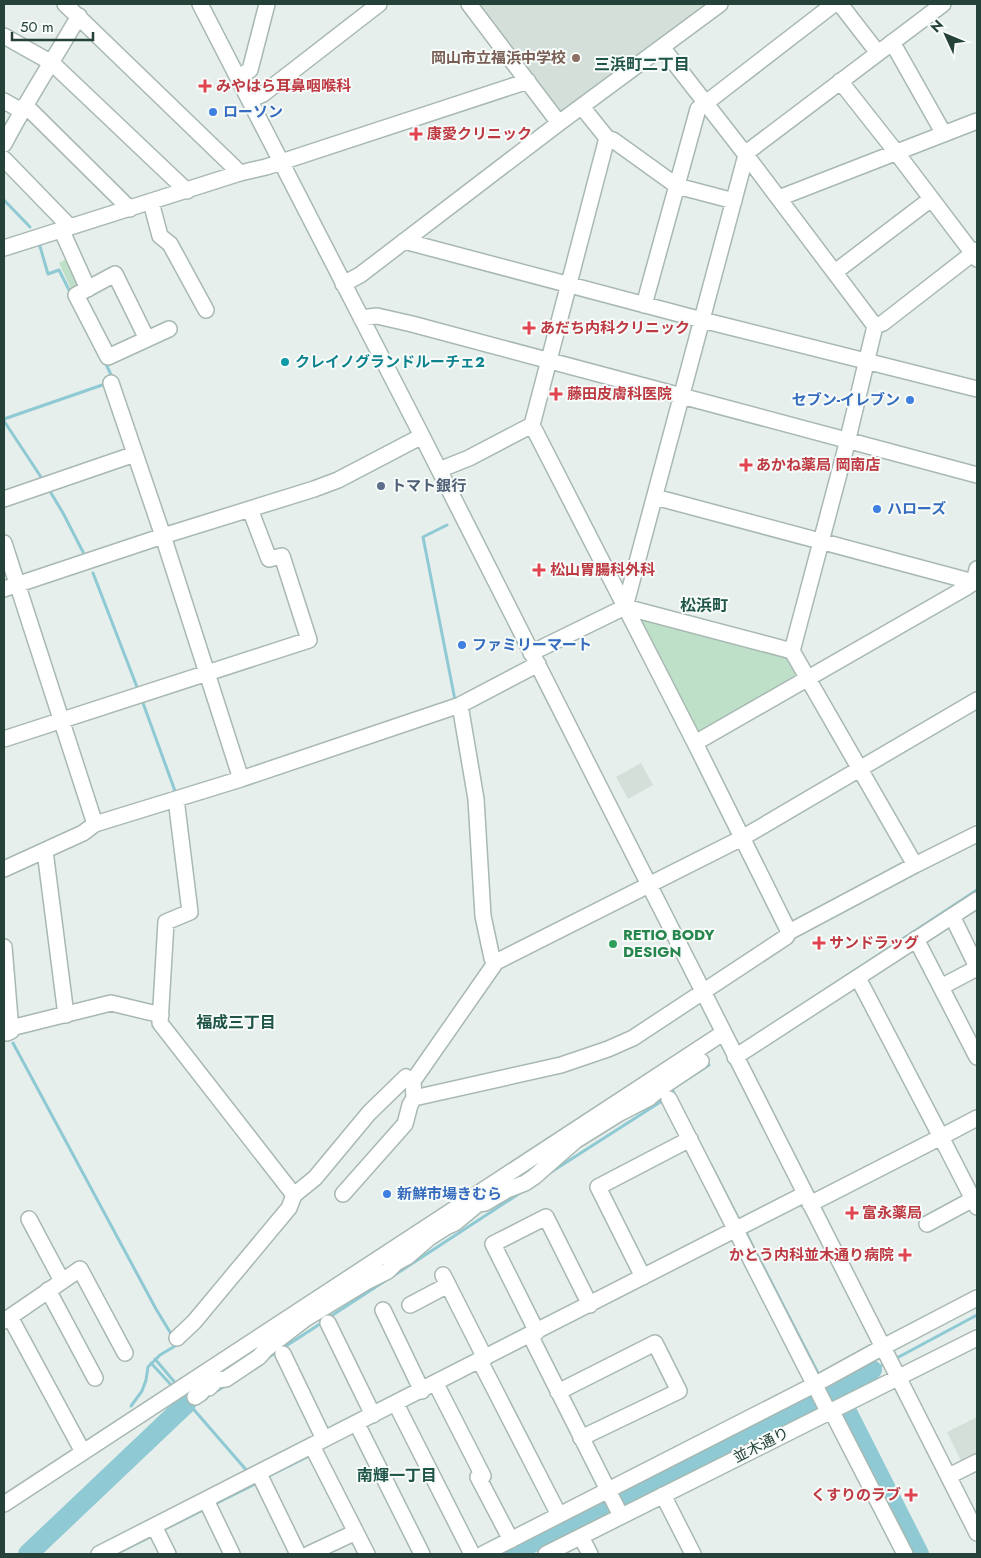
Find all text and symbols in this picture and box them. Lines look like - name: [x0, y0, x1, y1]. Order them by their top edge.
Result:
- scale bar: [12, 10, 94, 42]
- north arrow: [921, 10, 971, 60]
- text: N: [926, 15, 948, 37]
- text: 50 m: [20, 16, 54, 38]
- place label: 岡山市立福浜中学校: [431, 47, 566, 69]
- marker: 岡山市立福浜中学校: [570, 52, 582, 64]
- district label: 三浜町二丁目: [594, 53, 690, 76]
- place label: みやはら耳鼻咽喉科: [216, 75, 351, 97]
- marker: みやはら耳鼻咽喉科: [198, 79, 212, 93]
- place label: ローソン: [223, 101, 283, 123]
- marker: ローソン: [207, 106, 219, 118]
- place label: 康愛クリニック: [427, 123, 532, 145]
- marker: 康愛クリニック: [409, 127, 423, 141]
- place label: あだち内科クリニック: [540, 317, 690, 339]
- marker: あだち内科クリニック: [522, 321, 536, 335]
- place label: クレイノグランドルーチェ2: [295, 351, 485, 373]
- marker: クレイノグランドルーチェ2: [279, 356, 291, 368]
- place label: 藤田皮膚科医院: [567, 383, 672, 405]
- marker: 藤田皮膚科医院: [549, 387, 563, 401]
- place label: セブン-イレブン: [792, 389, 900, 411]
- marker: セブン-イレブン: [904, 394, 916, 406]
- place label: あかね薬局 岡南店: [756, 454, 881, 476]
- marker: あかね薬局 岡南店: [740, 459, 752, 471]
- place label: トマト銀行: [391, 475, 466, 497]
- marker: トマト銀行: [375, 480, 387, 492]
- place label: ハローズ: [887, 498, 946, 520]
- marker: ハローズ: [871, 503, 883, 515]
- place label: 松山胃腸科外科: [550, 559, 655, 581]
- marker: 松山胃腸科外科: [532, 563, 546, 577]
- district label: 松浜町: [680, 594, 728, 617]
- place label: ファミリーマート: [472, 634, 592, 656]
- marker: ファミリーマート: [456, 639, 468, 651]
- place label: RETIO BODY DESIGN: [623, 924, 715, 963]
- place label: サンドラッグ: [829, 932, 919, 954]
- marker: サンドラッグ: [813, 937, 825, 949]
- marker: RETIO BODY DESIGN: [607, 938, 619, 950]
- district label: 福成三丁目: [196, 1011, 276, 1034]
- place label: 新鮮市場きむら: [397, 1183, 502, 1205]
- marker: 新鮮市場きむら: [381, 1188, 393, 1200]
- place label: 富永薬局: [862, 1202, 922, 1224]
- marker: 富永薬局: [846, 1207, 858, 1219]
- place label: かとう内科並木通り病院: [729, 1244, 894, 1266]
- marker: かとう内科並木通り病院: [898, 1248, 912, 1262]
- street label: 並木通り: [729, 1422, 793, 1468]
- district label: 南輝一丁目: [357, 1464, 437, 1487]
- place label: くすりのラブ: [811, 1484, 901, 1506]
- marker: くすりのラブ: [905, 1489, 917, 1501]

